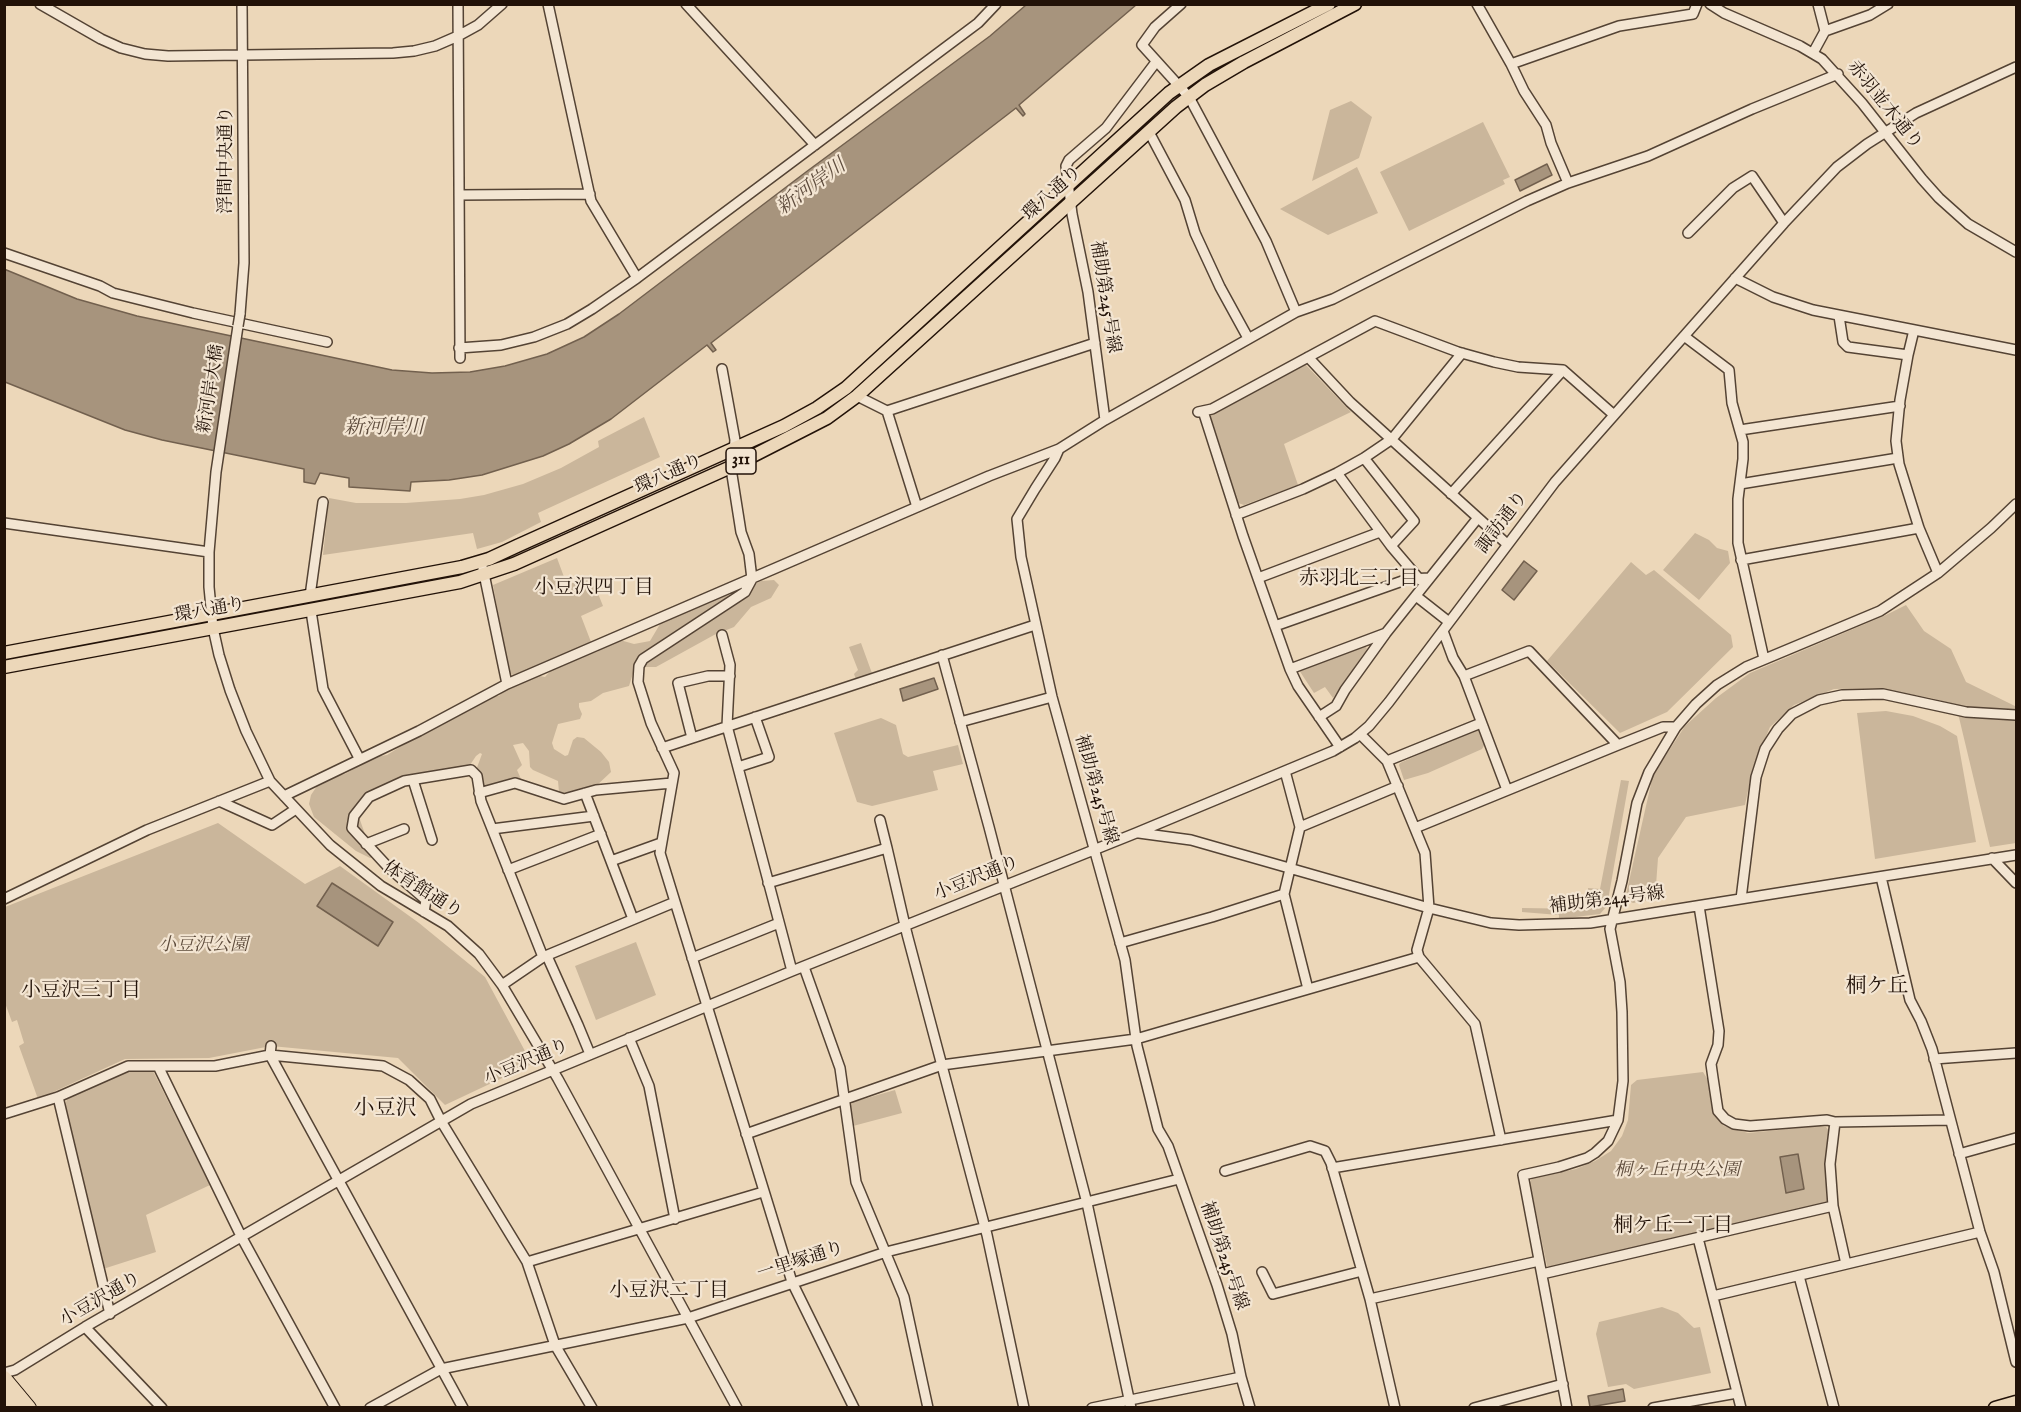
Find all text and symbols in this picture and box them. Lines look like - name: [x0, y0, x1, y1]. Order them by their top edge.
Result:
- street label: 赤羽並木通り: [1842, 57, 1926, 155]
- street label: 浮間中央通り: [216, 106, 238, 214]
- water label: 新河岸川: [773, 155, 851, 221]
- street label: 環八通り: [1019, 162, 1087, 226]
- street label: 補助第245号線: [1084, 239, 1124, 355]
- street label: 新河岸大橋: [194, 343, 230, 435]
- water label: 新河岸川: [344, 417, 424, 441]
- road number: 311: [726, 448, 756, 474]
- street label: 環八通り: [632, 450, 706, 500]
- street label: 諏訪通り: [1473, 488, 1533, 558]
- district label: 赤羽北三丁目: [1299, 568, 1419, 592]
- district label: 小豆沢四丁目: [534, 577, 654, 601]
- street label: 環八通り: [173, 594, 247, 628]
- street label: 補助第245号線: [1069, 732, 1121, 848]
- street label: 小豆沢通り: [931, 852, 1023, 906]
- street label: 体育館通り: [378, 857, 466, 925]
- street label: 補助第244号線: [1548, 883, 1666, 919]
- park label: 小豆沢公園: [158, 935, 248, 957]
- district label: 桐ケ丘: [1846, 975, 1908, 1001]
- district label: 小豆沢三丁目: [21, 980, 141, 1004]
- street label: 小豆沢通り: [481, 1035, 573, 1091]
- district label: 小豆沢: [354, 1097, 416, 1123]
- park label: 桐ヶ丘中央公園: [1614, 1160, 1740, 1182]
- street label: 補助第245号線: [1194, 1199, 1252, 1313]
- district label: 桐ケ丘一丁目: [1613, 1215, 1733, 1239]
- street label: 一里塚通り: [755, 1238, 847, 1286]
- street label: 小豆沢通り: [57, 1268, 145, 1332]
- district label: 小豆沢二丁目: [609, 1280, 729, 1304]

